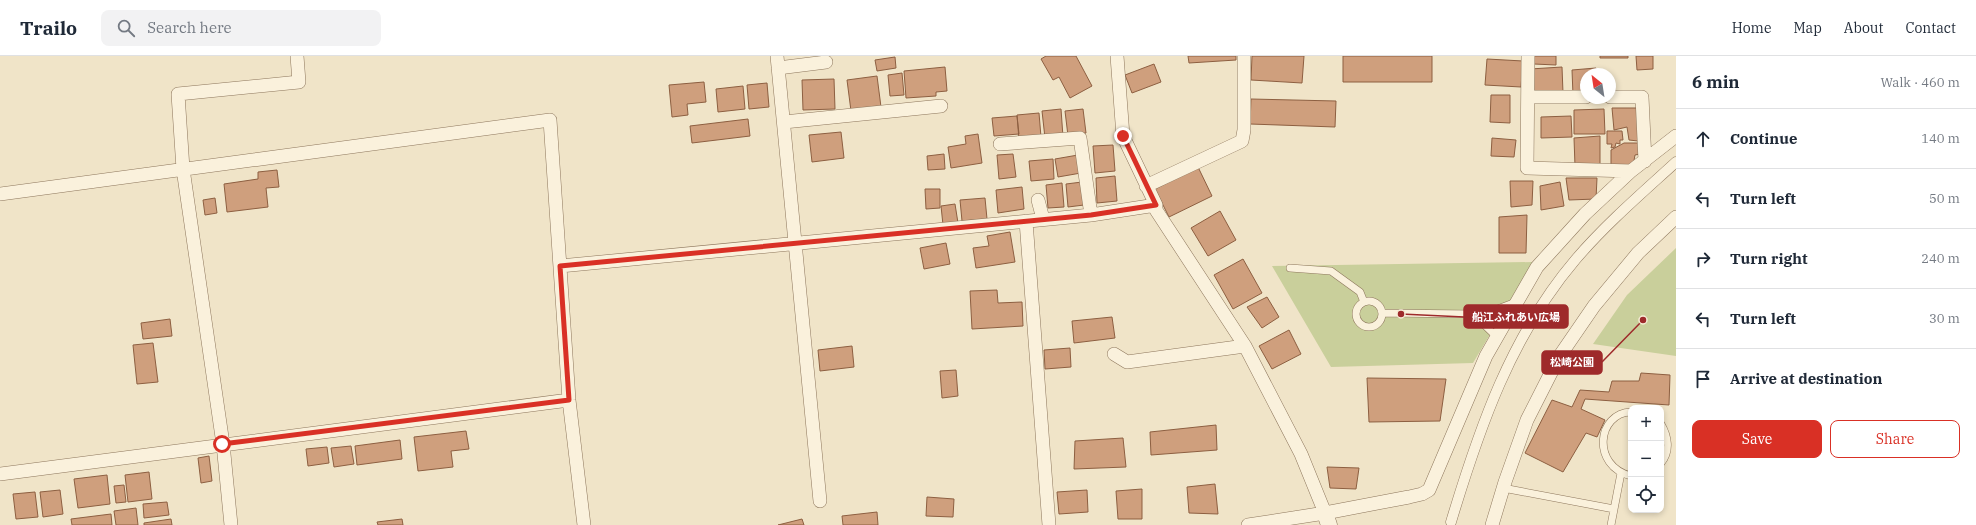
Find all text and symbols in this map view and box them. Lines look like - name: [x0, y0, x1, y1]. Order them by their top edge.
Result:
- search box: [101, 10, 381, 46]
- text: Trailo: [20, 16, 77, 40]
- icon: search: [115, 17, 137, 39]
- text: Search here: [147, 18, 232, 37]
- text: Home: [1732, 19, 1771, 37]
- text: Map: [1793, 19, 1822, 37]
- text: About: [1844, 19, 1883, 37]
- text: Contact: [1905, 19, 1956, 37]
- north arrow: [1580, 68, 1616, 104]
- text: 6 min: [1692, 71, 1740, 93]
- text: Walk · 460 m: [1881, 74, 1960, 91]
- route end: [1114, 127, 1132, 145]
- icon: ahead: [1692, 128, 1714, 150]
- text: Continue: [1730, 129, 1797, 148]
- text: 140 m: [1921, 130, 1960, 147]
- icon: left: [1692, 188, 1714, 210]
- text: Turn left: [1730, 189, 1796, 208]
- text: 50 m: [1929, 190, 1960, 207]
- icon: right: [1692, 248, 1714, 270]
- text: Turn right: [1730, 249, 1808, 268]
- text: 240 m: [1921, 250, 1960, 267]
- callout: 船江ふれあい広場: [1464, 305, 1568, 328]
- icon: left: [1692, 308, 1714, 330]
- text: Turn left: [1730, 309, 1796, 328]
- text: 船江ふれあい広場: [1472, 310, 1560, 324]
- text: 30 m: [1929, 310, 1960, 327]
- callout: 松崎公園: [1542, 351, 1602, 374]
- text: 松崎公園: [1550, 355, 1594, 369]
- icon: arrive: [1692, 368, 1714, 390]
- text: Arrive at destination: [1730, 369, 1882, 388]
- map controls: [1628, 405, 1664, 513]
- button: +: [1628, 405, 1664, 441]
- button: Save: [1692, 420, 1822, 458]
- button: Share: [1830, 420, 1960, 458]
- route start: [213, 435, 231, 453]
- button: −: [1628, 441, 1664, 477]
- button: locate: [1628, 477, 1664, 513]

